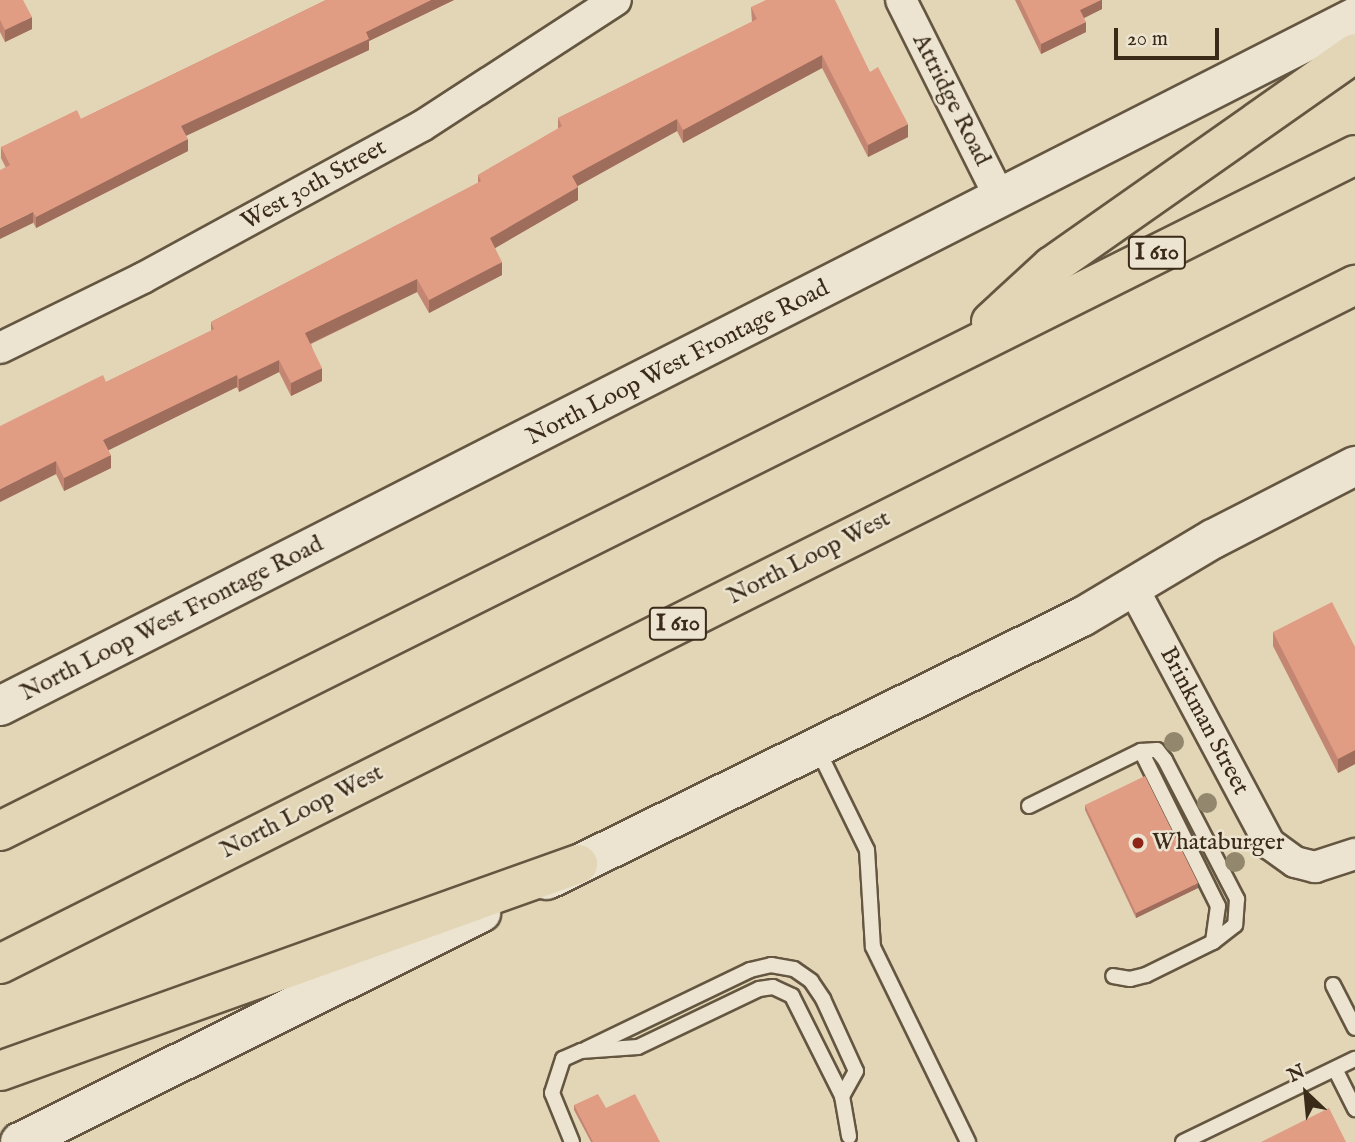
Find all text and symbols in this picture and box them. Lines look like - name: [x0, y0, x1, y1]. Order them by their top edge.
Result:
- scale bar: [1117, 14, 1222, 58]
- text: 20 m: [1127, 26, 1168, 53]
- street label: Attridge Road: [905, 29, 997, 171]
- street label: West 30th Street: [237, 133, 391, 237]
- road number: I 610: [1127, 234, 1187, 272]
- street label: North Loop West Frontage Road: [522, 274, 834, 452]
- street label: North Loop West: [723, 505, 895, 611]
- street label: North Loop West Frontage Road: [16, 530, 328, 708]
- road number: I 610: [648, 604, 708, 644]
- street label: Brinkman Street: [1153, 642, 1255, 800]
- street label: North Loop West: [216, 759, 388, 865]
- place label: Whataburger: [1152, 829, 1285, 857]
- marker: Whataburger: [1130, 835, 1146, 851]
- north arrow: [1271, 1058, 1341, 1128]
- text: N: [1284, 1060, 1309, 1089]

